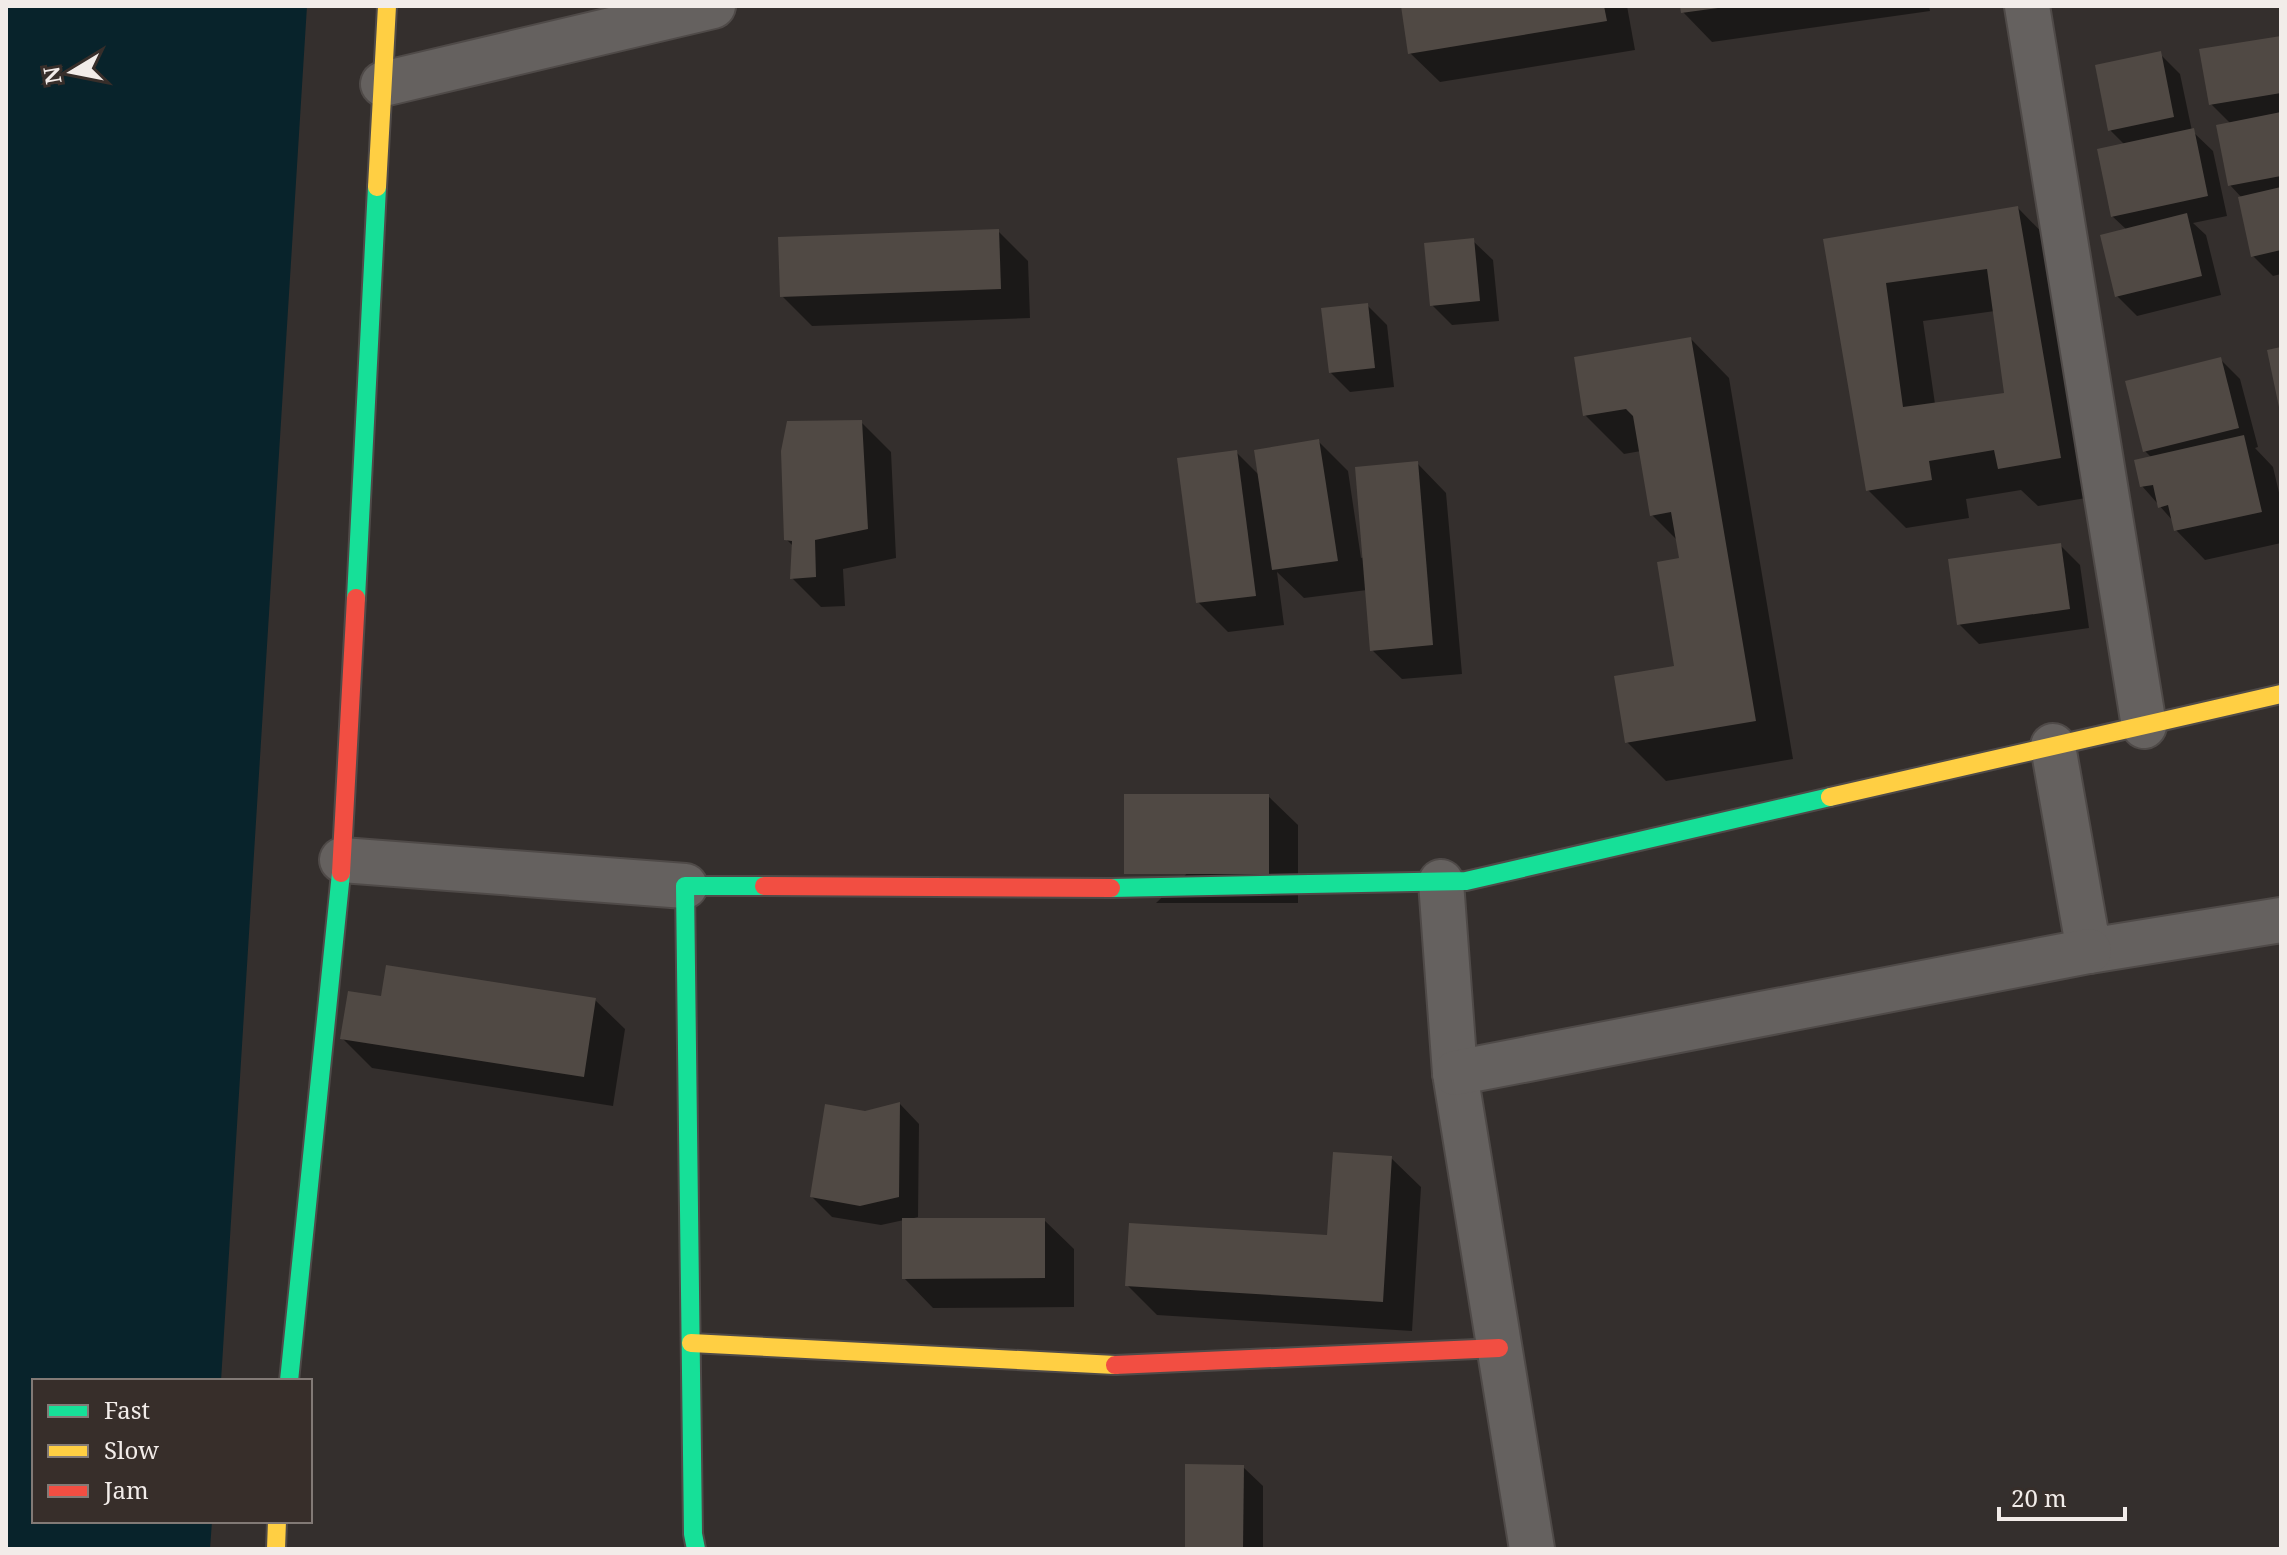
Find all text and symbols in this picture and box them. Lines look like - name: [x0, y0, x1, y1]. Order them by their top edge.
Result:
- north arrow: [32, 32, 112, 112]
- text: N: [35, 65, 68, 87]
- legend: [32, 1379, 312, 1523]
- text: Fast: [104, 1393, 150, 1426]
- text: Slow: [104, 1433, 159, 1466]
- scale bar: [1999, 1471, 2125, 1521]
- text: Jam: [103, 1473, 149, 1506]
- text: 20 m: [2011, 1481, 2067, 1514]

